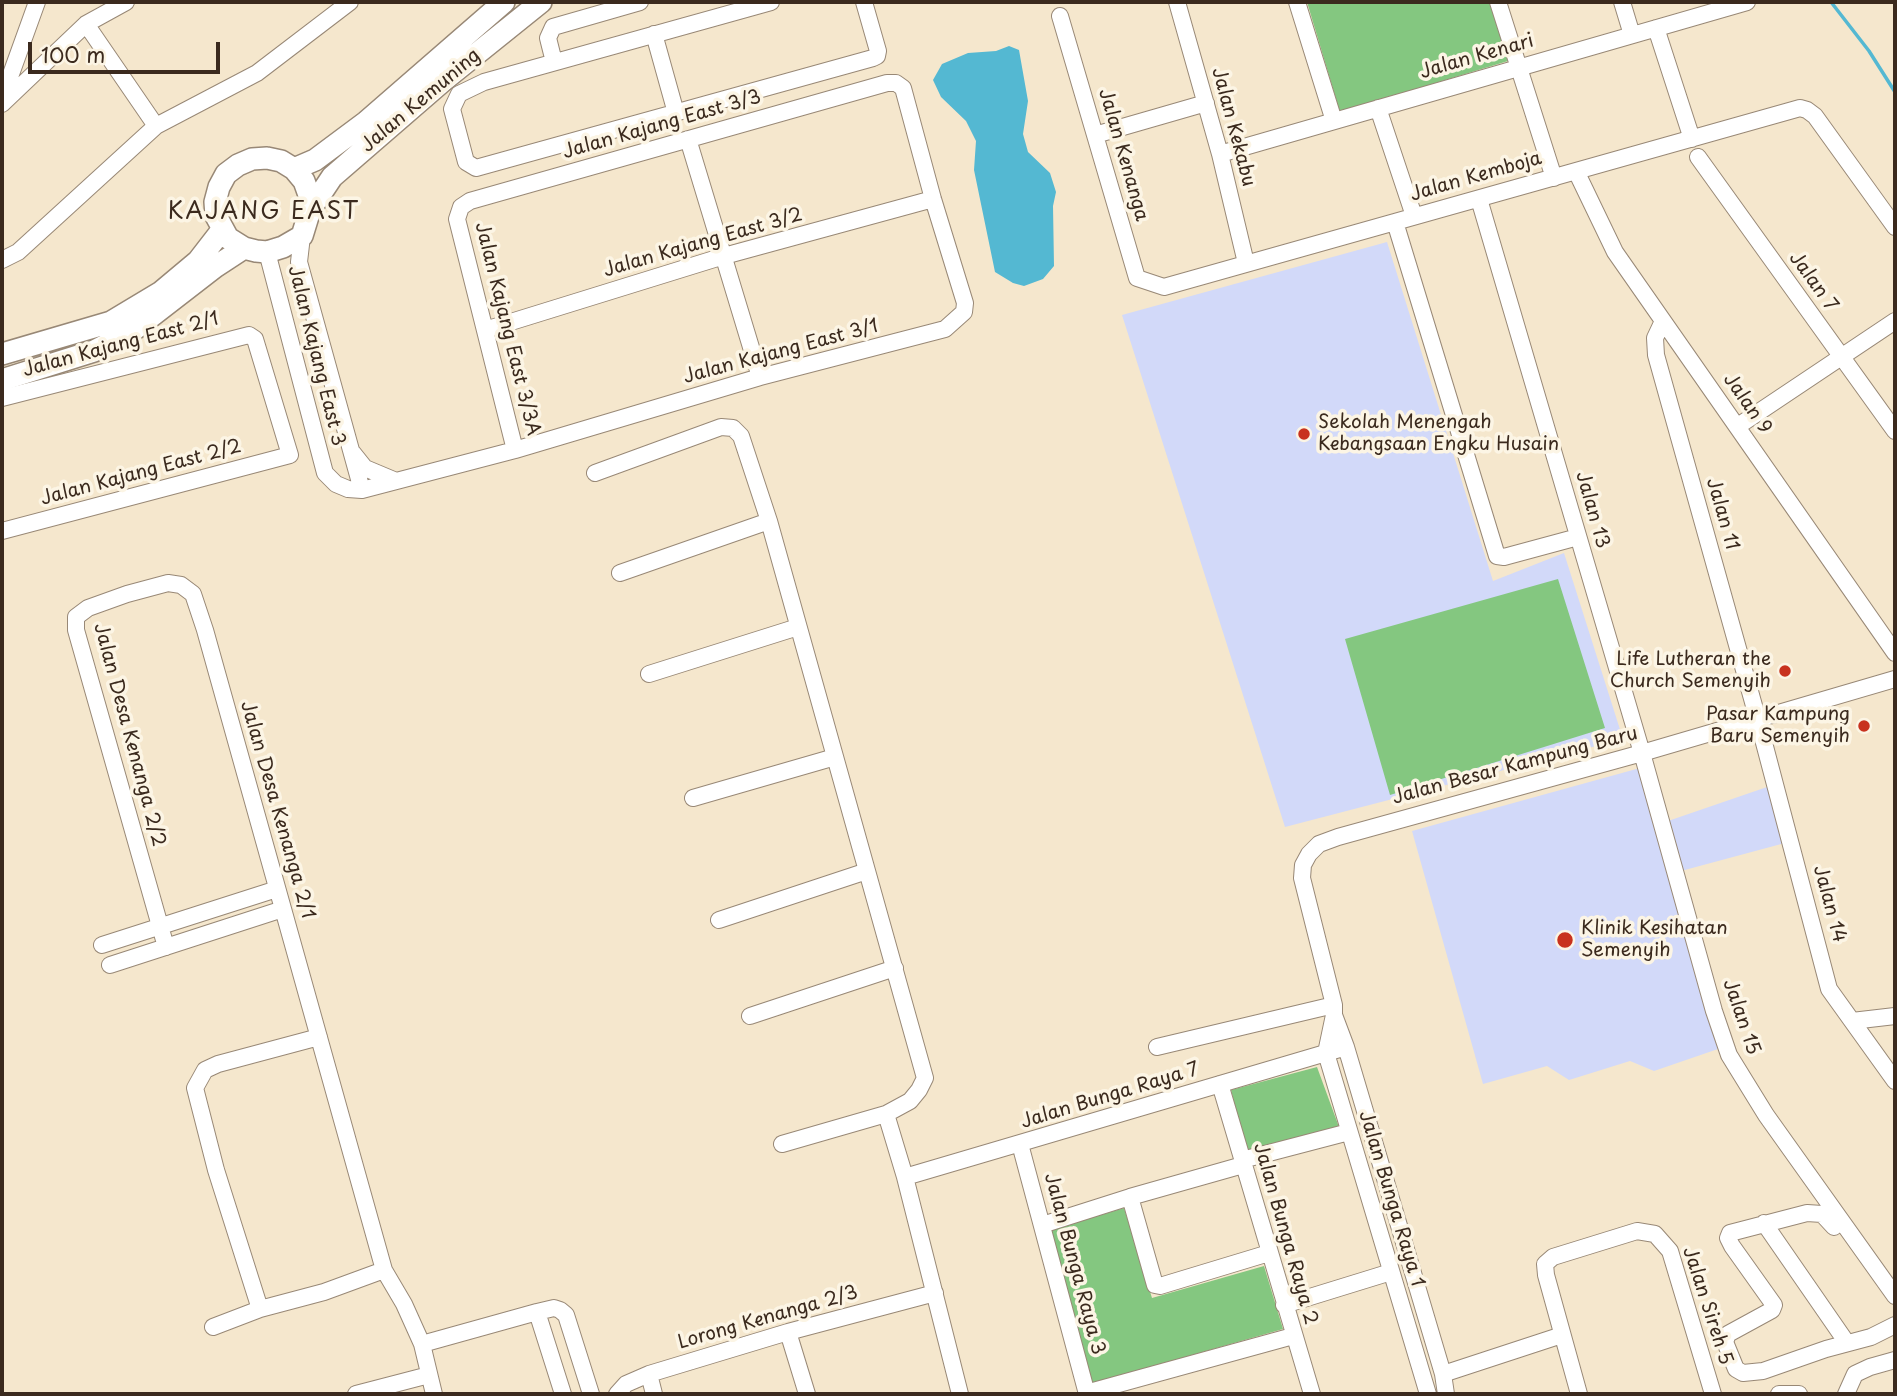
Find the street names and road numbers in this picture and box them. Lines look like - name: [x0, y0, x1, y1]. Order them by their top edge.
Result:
- street label: Jalan Kenari: [1417, 30, 1537, 84]
- street label: Jalan Kemuning: [357, 45, 485, 157]
- street label: Jalan Kekabu: [1206, 65, 1260, 189]
- street label: Jalan Kajang East 3/3: [560, 86, 764, 164]
- street label: Jalan Kenanga: [1093, 86, 1153, 224]
- street label: Jalan Kemboja: [1408, 147, 1544, 207]
- street label: Jalan Kajang East 3/2: [601, 204, 805, 282]
- street label: Jalan Kajang East 3/3A: [469, 220, 545, 438]
- street label: Jalan 7: [1784, 248, 1842, 316]
- street label: Jalan Kajang East 3: [283, 264, 349, 448]
- street label: Jalan Kajang East 2/1: [20, 308, 222, 382]
- street label: Jalan Kajang East 3/1: [681, 315, 881, 389]
- street label: Jalan 9: [1718, 369, 1776, 439]
- street label: Jalan Kajang East 2/2: [38, 435, 244, 511]
- street label: Jalan 13: [1570, 469, 1614, 551]
- street label: Jalan 11: [1701, 475, 1743, 553]
- street label: Jalan Desa Kenanga 2/2: [88, 621, 170, 849]
- street label: Jalan Desa Kenanga 2/1: [235, 698, 319, 922]
- street label: Jalan Besar Kampung Baru: [1390, 722, 1640, 810]
- street label: Jalan 14: [1808, 863, 1850, 945]
- street label: Jalan 15: [1717, 976, 1765, 1058]
- street label: Jalan Bunga Raya 7: [1018, 1058, 1202, 1134]
- street label: Jalan Bunga Raya 1: [1353, 1108, 1429, 1290]
- street label: Jalan Bunga Raya 2: [1248, 1141, 1322, 1327]
- street label: Jalan Bunga Raya 3: [1039, 1171, 1109, 1357]
- street label: Jalan Sireh 5: [1677, 1244, 1737, 1368]
- street label: Lorong Kenanga 2/3: [675, 1281, 861, 1355]

